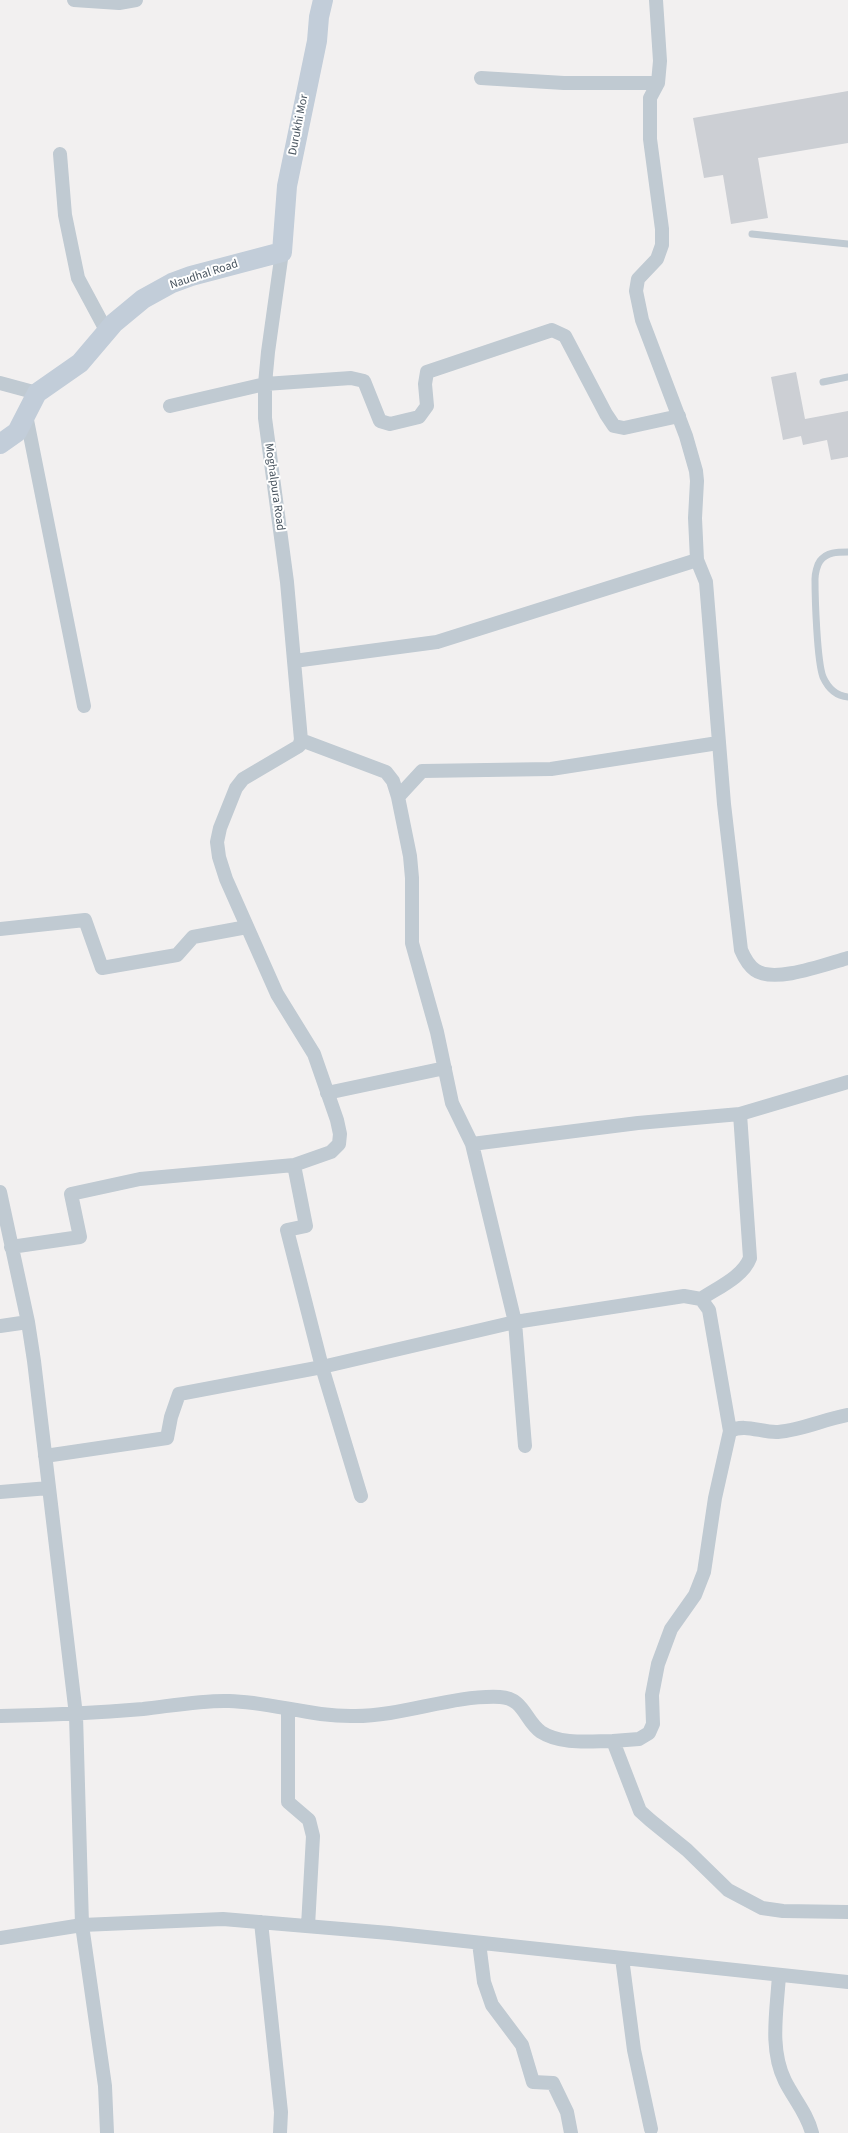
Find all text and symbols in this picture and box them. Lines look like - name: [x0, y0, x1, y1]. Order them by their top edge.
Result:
- street label: Durukhi Mor: [286, 93, 312, 157]
- street label: Naudhal Road: [168, 257, 240, 293]
- street label: Moghalpura Road: [261, 442, 287, 532]

